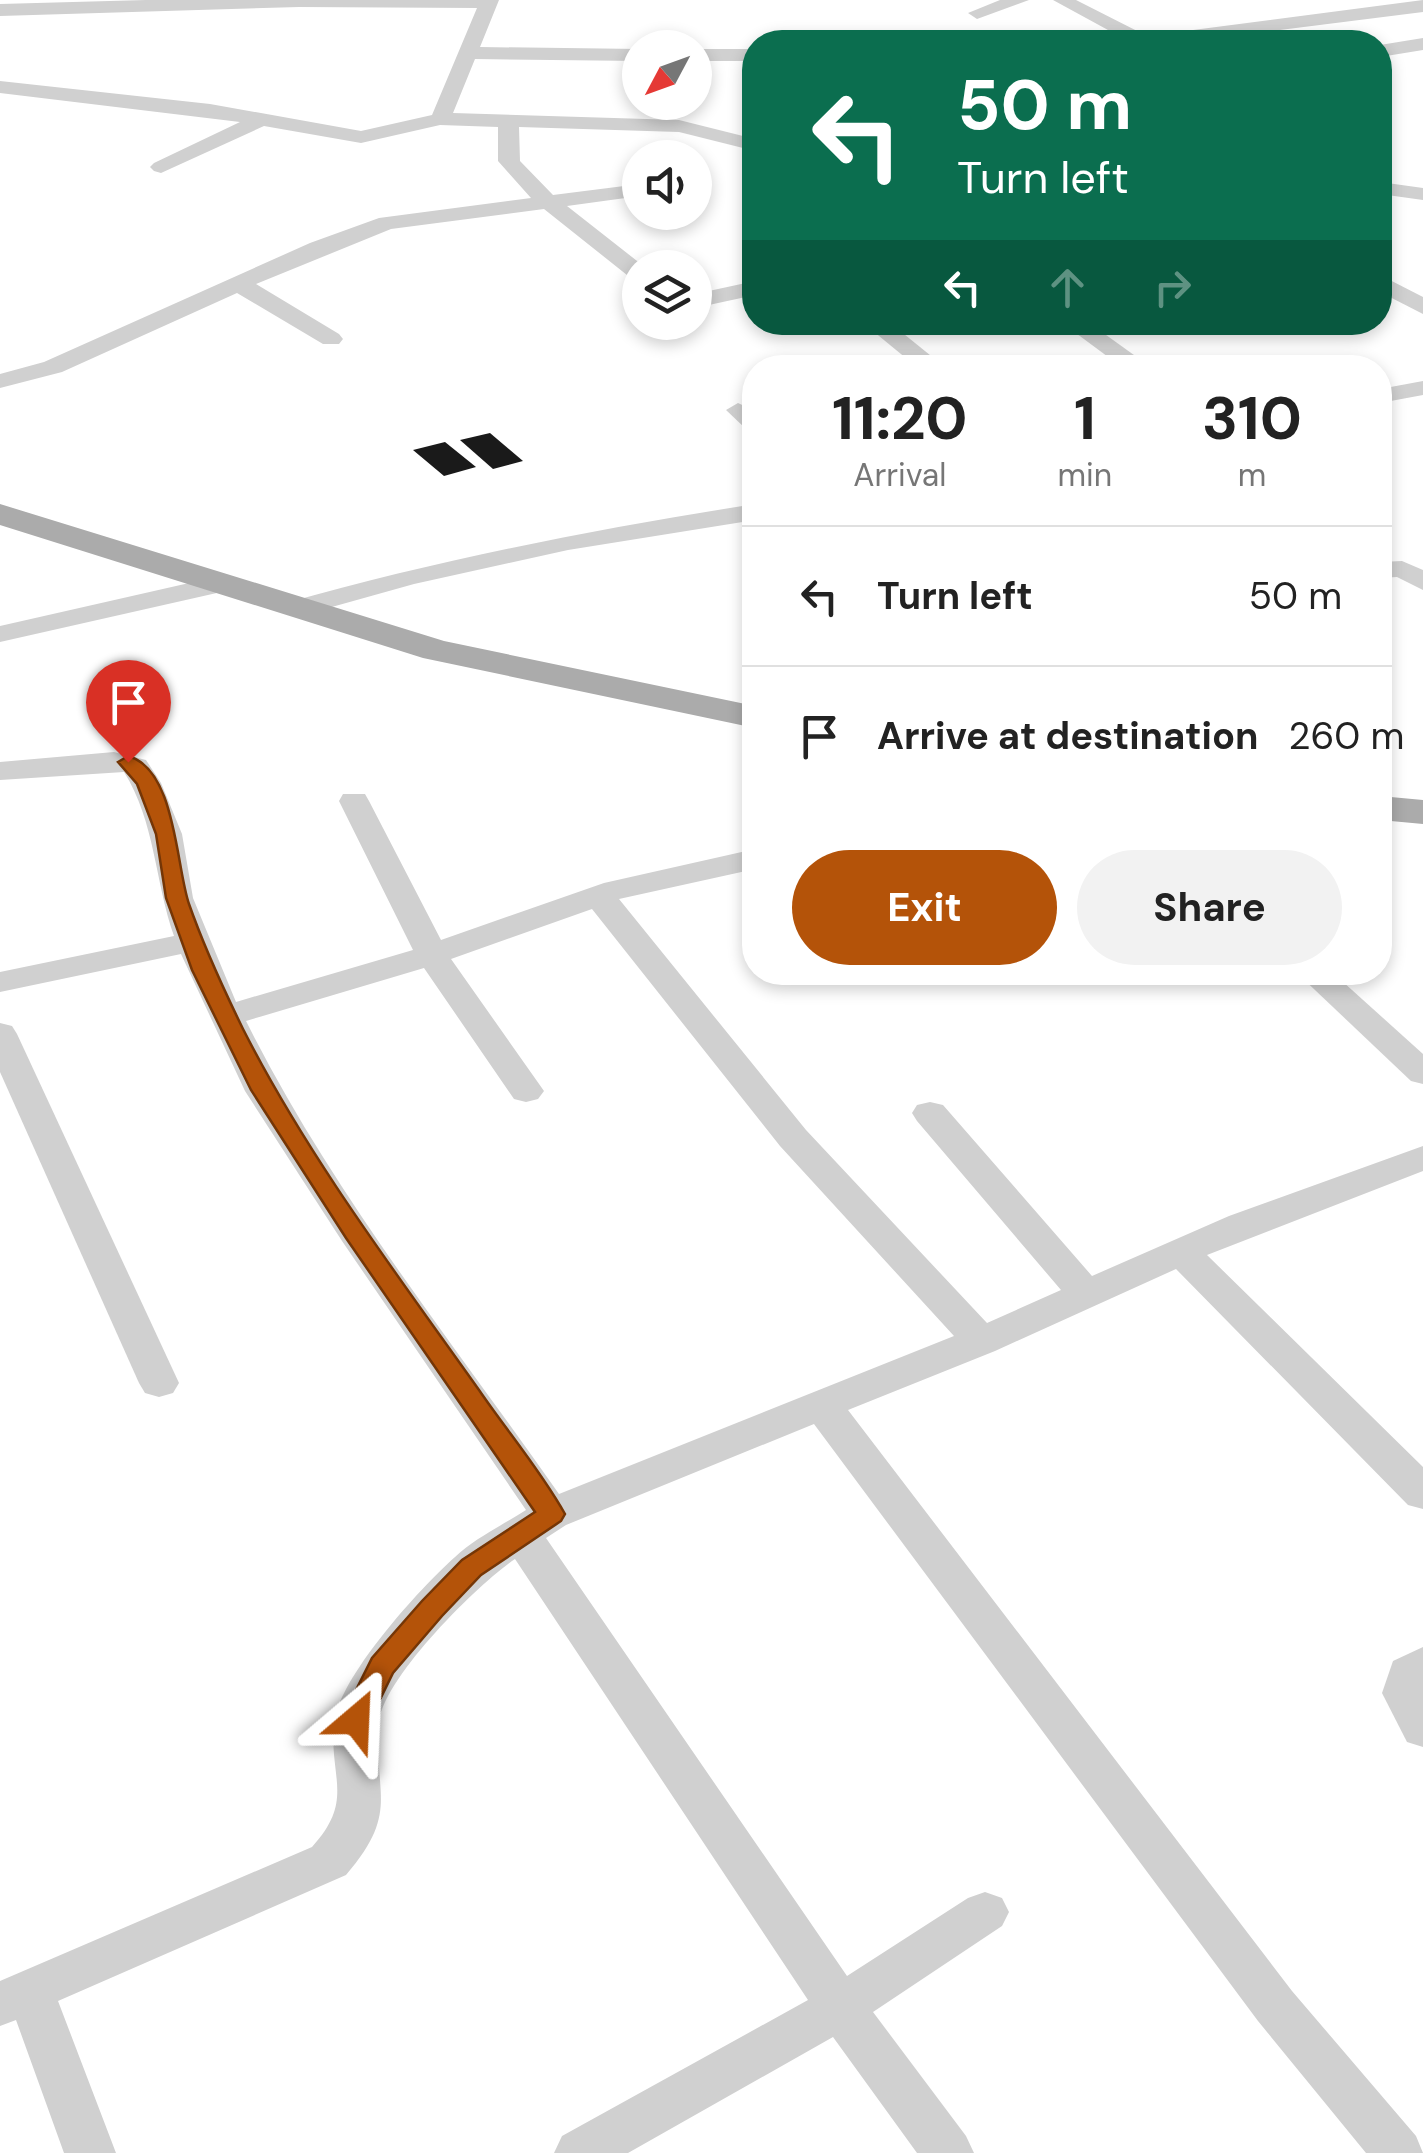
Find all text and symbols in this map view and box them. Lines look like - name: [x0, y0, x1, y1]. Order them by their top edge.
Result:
- north arrow: [622, 30, 712, 120]
- map controls: [622, 30, 712, 340]
- text: 50 m: [957, 60, 1132, 151]
- icon: left: [792, 70, 922, 200]
- button: sound: [622, 140, 712, 230]
- text: Turn left: [957, 148, 1129, 207]
- button: layers: [622, 250, 712, 340]
- icon: left: [935, 260, 990, 315]
- icon: ahead: [1040, 260, 1095, 315]
- icon: right: [1145, 260, 1200, 315]
- text: 11:20: [832, 379, 968, 458]
- text: 1: [1074, 379, 1096, 458]
- text: 310: [1202, 379, 1302, 458]
- text: Arrival: [853, 454, 946, 496]
- text: min: [1058, 454, 1112, 496]
- text: m: [1238, 454, 1266, 496]
- icon: left: [792, 569, 847, 624]
- text: Turn left: [877, 571, 1033, 621]
- text: 50 m: [1249, 571, 1342, 621]
- pin: [86, 660, 171, 763]
- icon: arrive: [101, 675, 156, 730]
- icon: arrive: [792, 709, 847, 764]
- text: Arrive at destination: [877, 711, 1259, 761]
- text: 260 m: [1289, 711, 1404, 761]
- button: Exit: [792, 850, 1057, 965]
- button: Share: [1077, 850, 1342, 965]
- position arrow: [304, 1668, 408, 1772]

